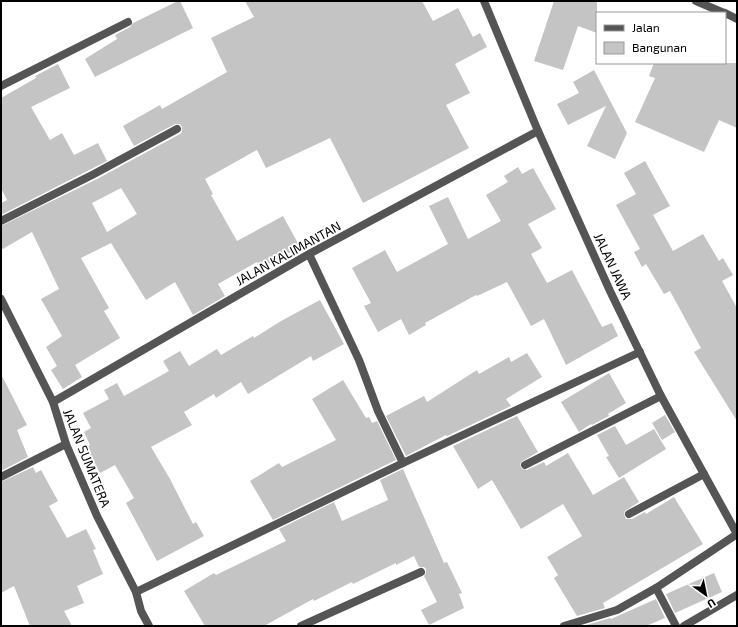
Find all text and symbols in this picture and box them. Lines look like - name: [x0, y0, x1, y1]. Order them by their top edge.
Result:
- legend: [596, 12, 726, 64]
- text: Jalan: [632, 20, 660, 34]
- text: Bangunan: [632, 40, 687, 54]
- street label: JALAN KALIMANTAN: [233, 217, 343, 289]
- street label: JALAN JAWA: [591, 230, 635, 302]
- street label: JALAN SUMATERA: [60, 406, 114, 510]
- north arrow: [686, 575, 726, 615]
- text: U: [705, 596, 718, 611]

